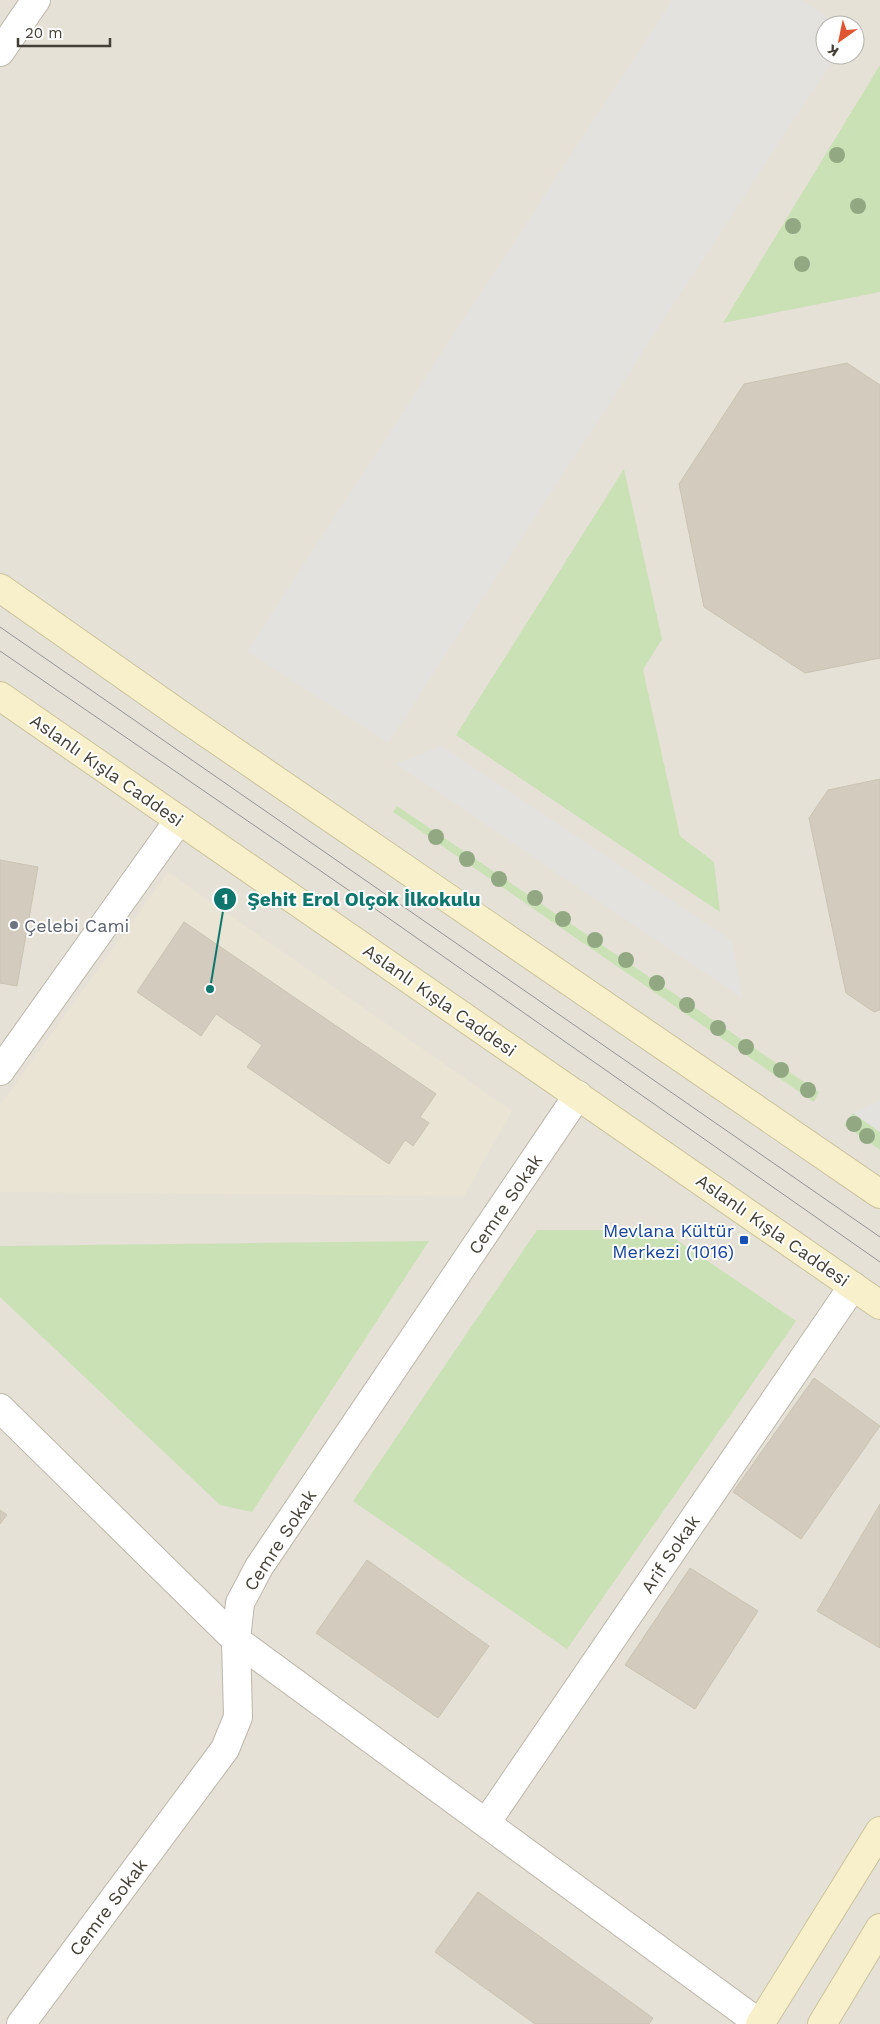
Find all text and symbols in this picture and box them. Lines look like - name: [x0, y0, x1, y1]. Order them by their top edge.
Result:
- scale bar: [18, 15, 110, 47]
- north arrow: [815, 15, 865, 65]
- text: 20 m: [25, 24, 63, 42]
- text: K: [824, 41, 841, 60]
- street label: Aslanlı Kışla Caddesi: [27, 709, 187, 831]
- callout: Şehit Erol Olçok İlkokulu: [213, 882, 491, 916]
- text: Şehit Erol Olçok İlkokulu: [248, 888, 480, 911]
- text: 1: [222, 890, 228, 908]
- place label: Çelebi Cami: [24, 915, 129, 936]
- marker: Çelebi Cami: [8, 919, 20, 931]
- street label: Aslanlı Kışla Caddesi: [360, 939, 520, 1061]
- street label: Cemre Sokak: [464, 1150, 546, 1258]
- street label: Aslanlı Kışla Caddesi: [693, 1169, 853, 1291]
- place label: Mevlana Kültür Merkezi (1016): [603, 1220, 734, 1262]
- marker: Mevlana Kültür Merkezi (1016): [738, 1234, 750, 1246]
- street label: Cemre Sokak: [240, 1486, 320, 1594]
- street label: Arif Sokak: [636, 1511, 704, 1597]
- street label: Cemre Sokak: [65, 1854, 151, 1960]

